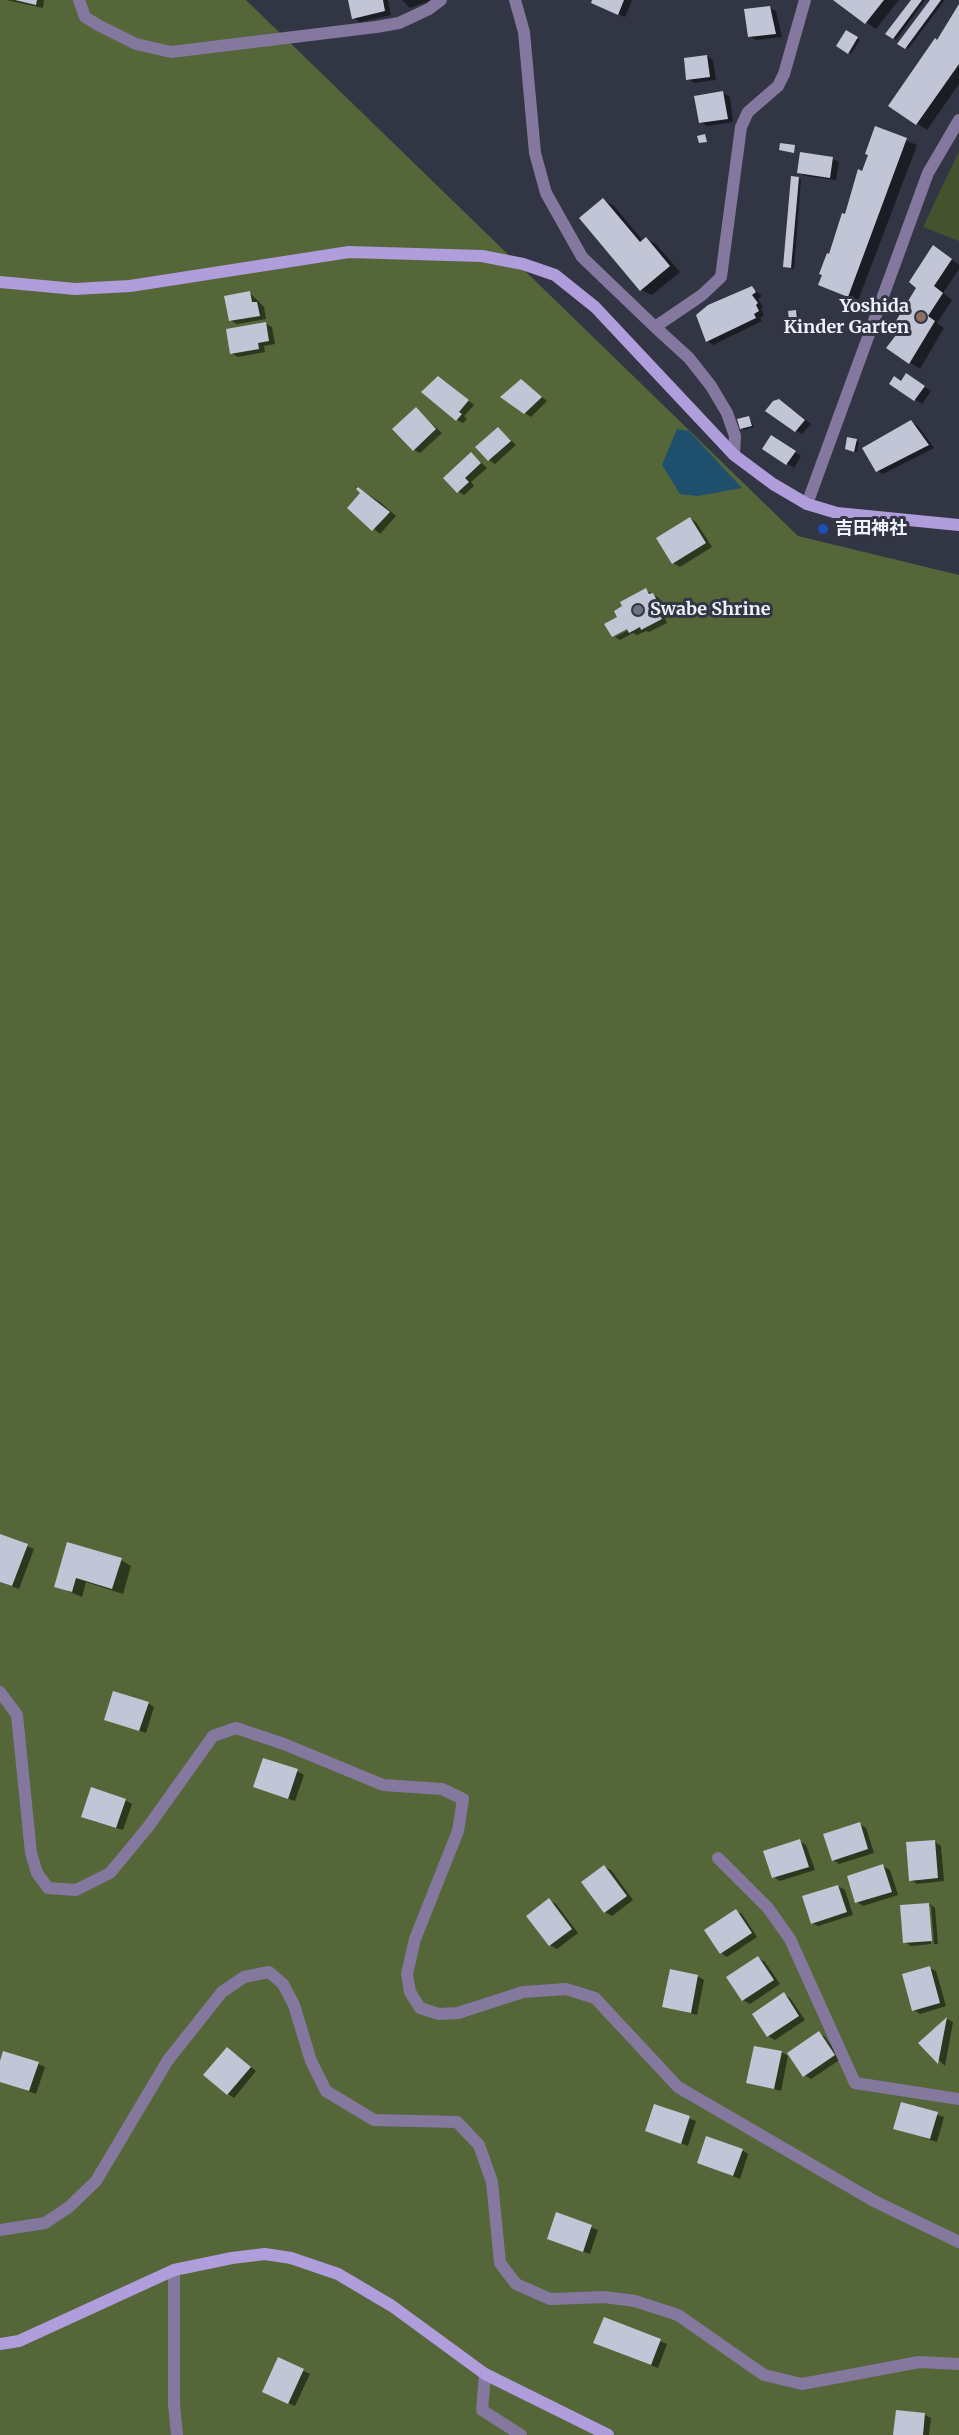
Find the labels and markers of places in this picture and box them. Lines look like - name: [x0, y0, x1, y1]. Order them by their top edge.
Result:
- place label: Yoshida Kinder Garten: [783, 296, 909, 338]
- marker: Yoshida Kinder Garten: [914, 310, 928, 324]
- place label: 吉田神社: [835, 518, 907, 540]
- marker: 吉田神社: [816, 522, 830, 536]
- place label: Swabe Shrine: [650, 599, 771, 621]
- marker: Swabe Shrine: [631, 603, 645, 617]

